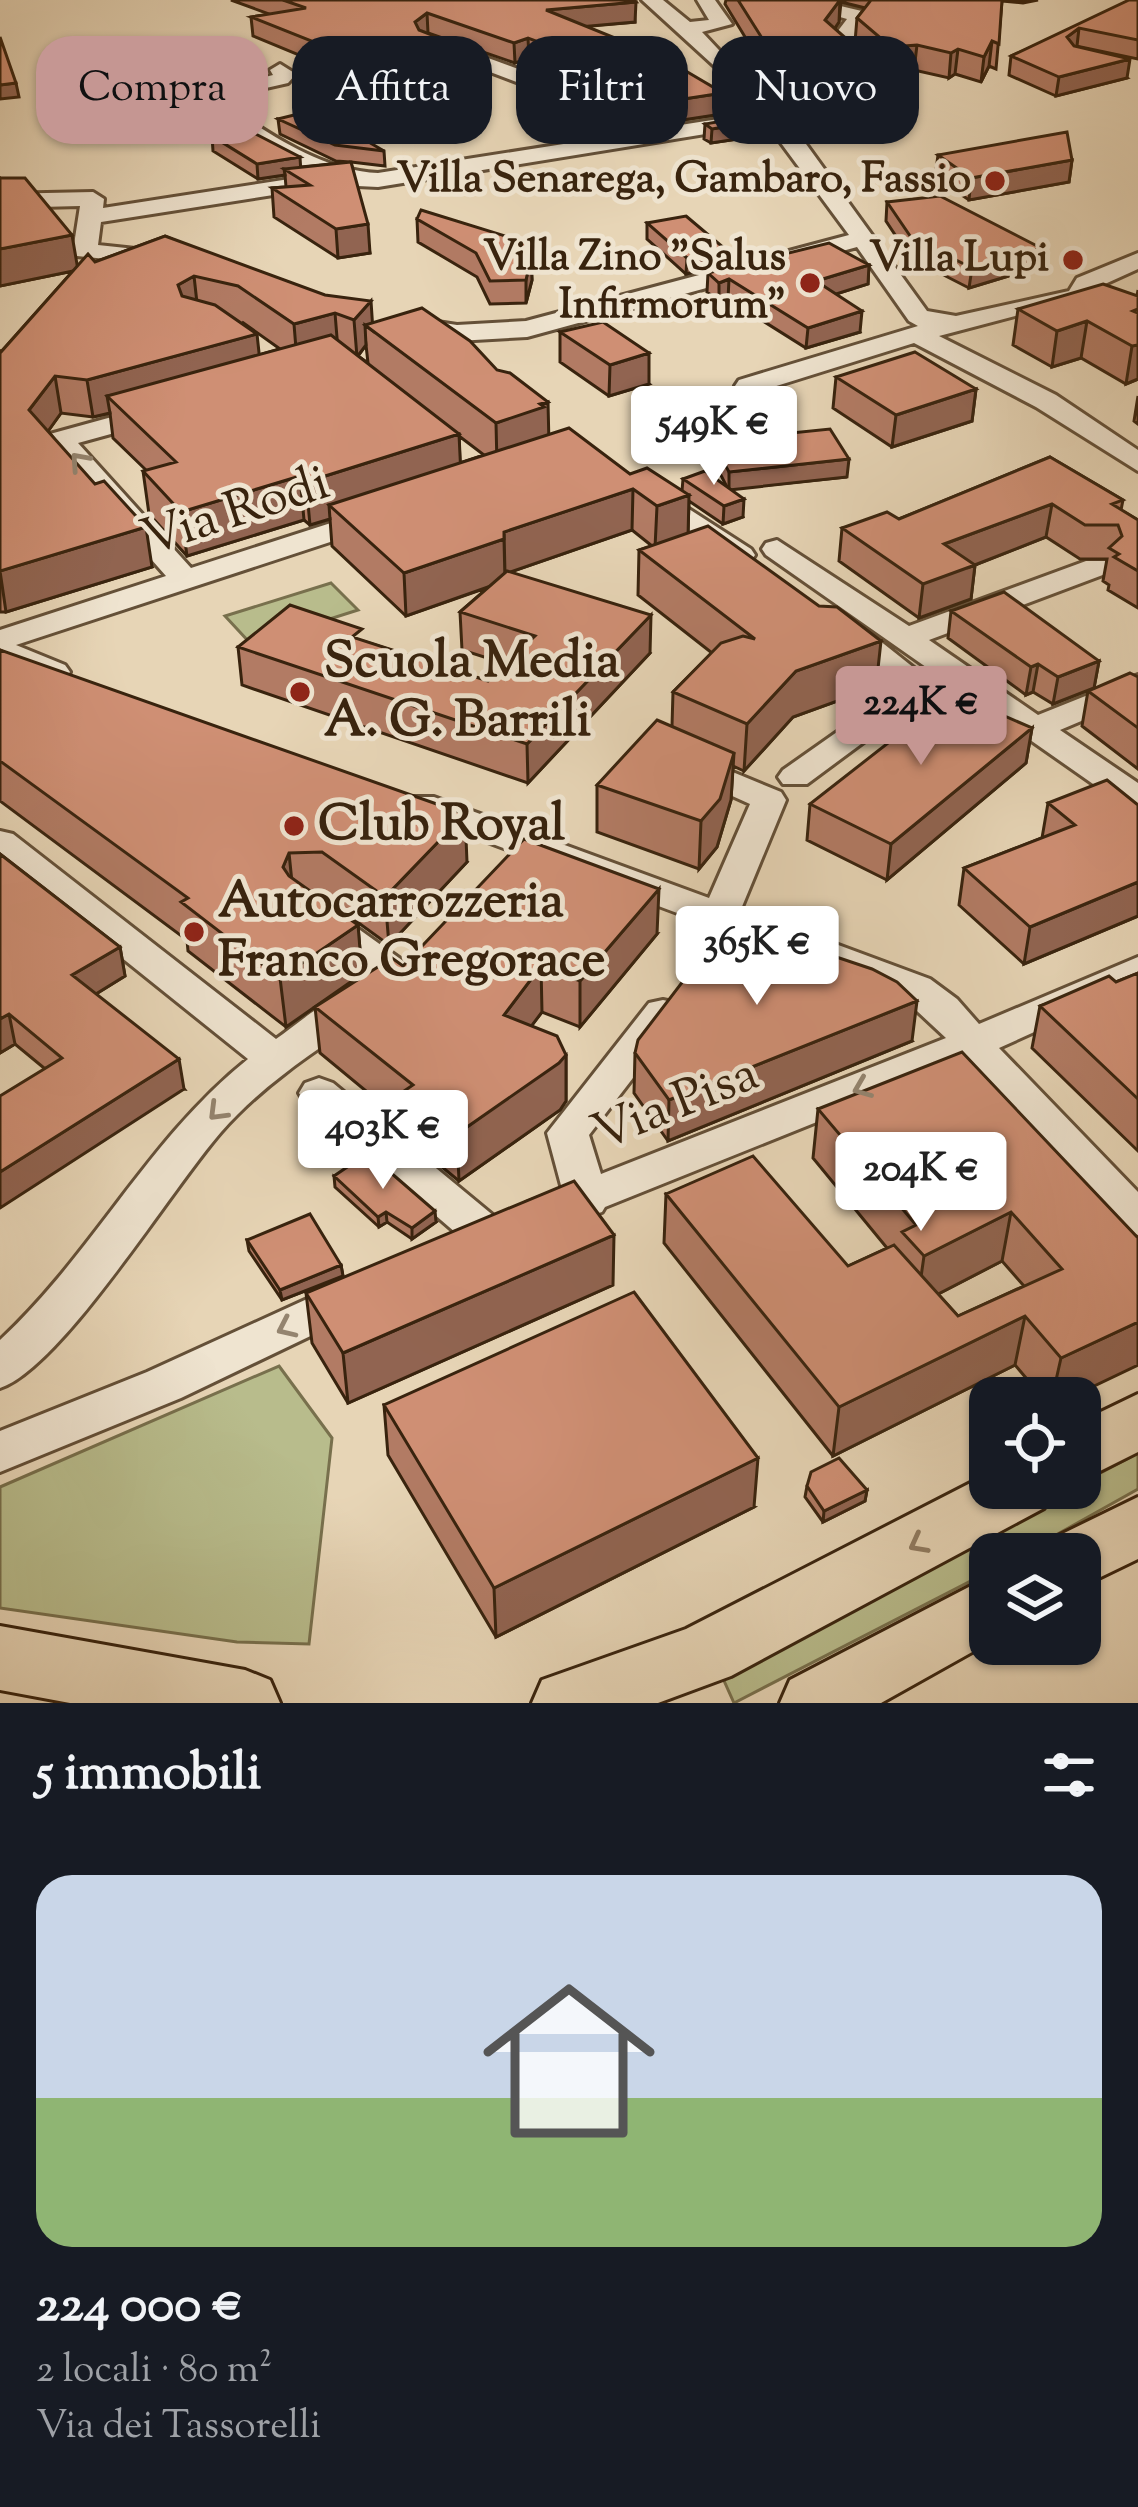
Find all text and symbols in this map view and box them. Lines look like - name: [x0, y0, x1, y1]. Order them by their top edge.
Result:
- chip: Compra: [36, 36, 268, 144]
- chip: Affitta: [292, 36, 492, 144]
- chip: Filtri: [516, 36, 688, 144]
- chip: Nuovo: [712, 36, 919, 144]
- place label: Villa Senarega, Gambaro, Fassio: [397, 151, 971, 211]
- marker: Villa Senarega, Gambaro, Fassio: [982, 168, 1008, 194]
- place label: Villa Zino "Salus Infirmorum": [483, 229, 786, 337]
- place label: Villa Lupi: [869, 230, 1049, 290]
- marker: Villa Lupi: [1060, 247, 1086, 273]
- marker: Villa Zino "Salus Infirmorum": [797, 270, 823, 296]
- pin: 549K €: [616, 386, 812, 488]
- text: 549K €: [658, 397, 770, 453]
- street label: Via Rodi: [133, 448, 339, 578]
- one-way arrow: [72, 453, 93, 475]
- place label: Scuola Media A. G. Barrili: [324, 627, 620, 759]
- pin: 224K €: [823, 666, 1019, 768]
- text: 224K €: [863, 677, 979, 733]
- marker: Scuola Media A. G. Barrili: [287, 679, 313, 705]
- place label: Club Royal: [318, 790, 566, 863]
- marker: Club Royal: [281, 813, 307, 839]
- place label: Autocarrozzeria Franco Gregorace: [218, 867, 605, 999]
- pin: 365K €: [659, 906, 855, 1008]
- text: 365K €: [703, 917, 811, 973]
- marker: Autocarrozzeria Franco Gregorace: [181, 919, 207, 945]
- street label: Via Pisa: [582, 1040, 770, 1172]
- one-way arrow: [853, 1074, 874, 1098]
- pin: 403K €: [285, 1090, 481, 1192]
- one-way arrow: [209, 1098, 231, 1120]
- text: 403K €: [325, 1101, 441, 1157]
- pin: 204K €: [823, 1132, 1019, 1234]
- text: 204K €: [862, 1143, 980, 1199]
- one-way arrow: [277, 1314, 298, 1337]
- map controls: [969, 1377, 1101, 1665]
- button: locate: [969, 1377, 1101, 1509]
- one-way arrow: [909, 1529, 931, 1552]
- button: layers: [969, 1533, 1101, 1665]
- text: 5 immobili: [36, 1739, 261, 1812]
- icon: filters: [1036, 1742, 1102, 1808]
- icon: home: [461, 1953, 677, 2169]
- text: 224 000 €: [36, 2271, 243, 2344]
- text: 2 locali · 80 m²: [36, 2344, 272, 2400]
- text: Via dei Tassorelli: [36, 2400, 321, 2456]

